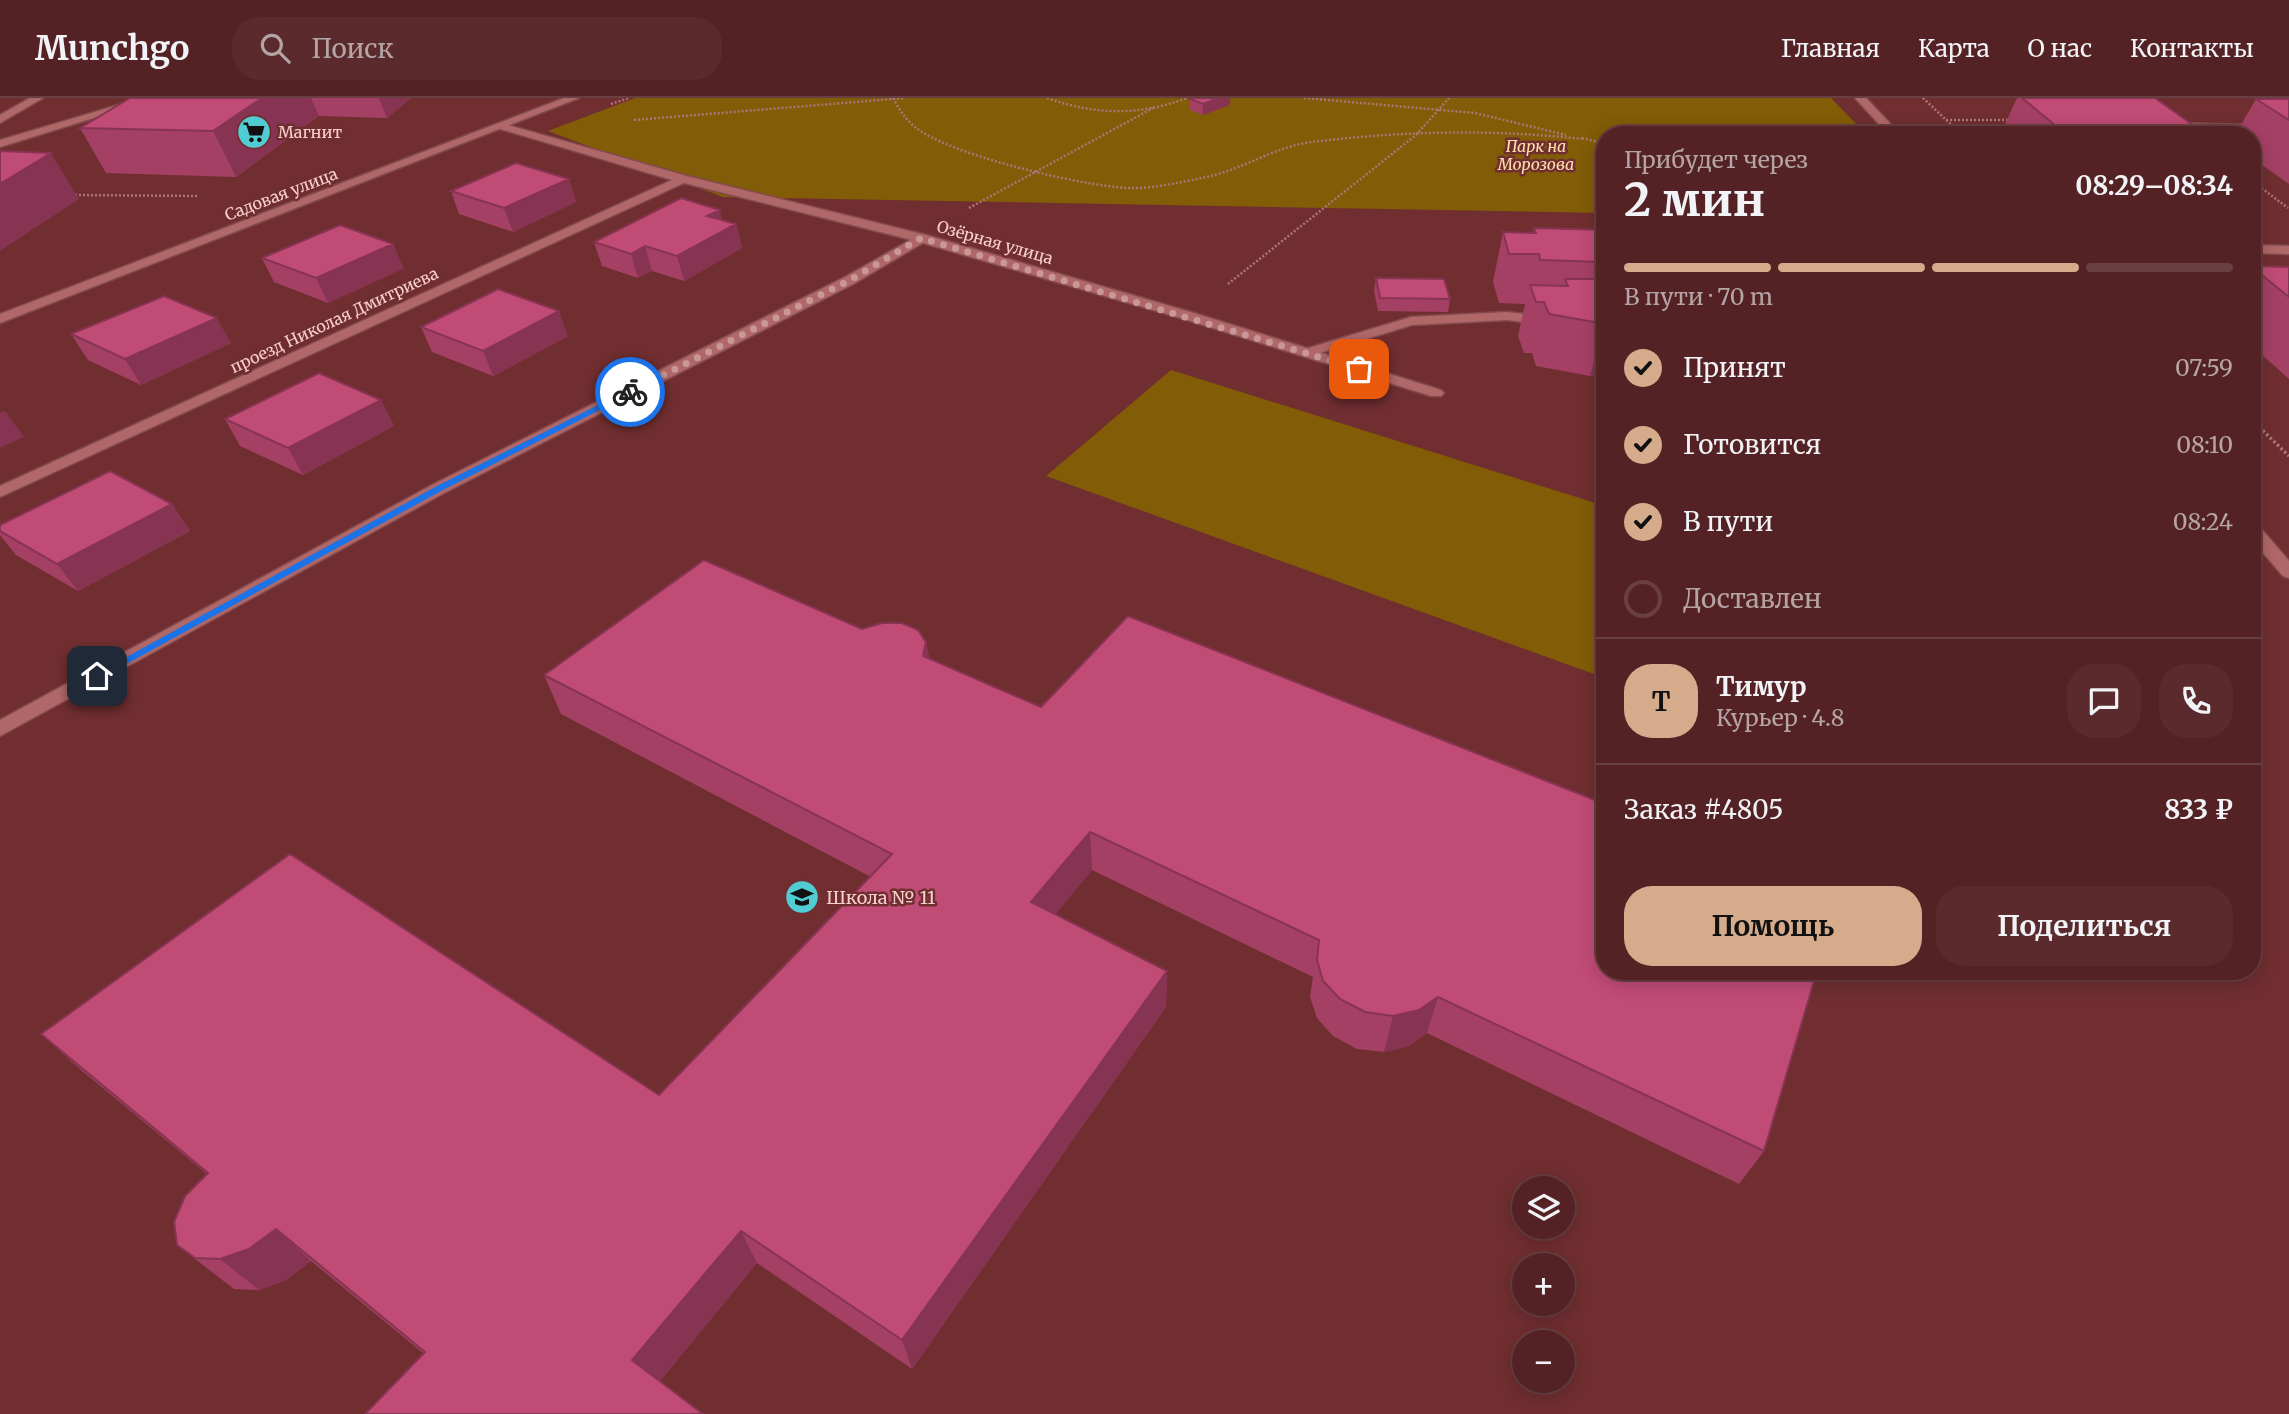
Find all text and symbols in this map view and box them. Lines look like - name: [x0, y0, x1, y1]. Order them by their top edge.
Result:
- search box: [232, 17, 722, 80]
- text: Munchgo: [35, 28, 190, 69]
- icon: search: [256, 29, 294, 67]
- text: Поиск: [312, 32, 394, 65]
- text: Главная: [1781, 33, 1880, 64]
- text: Карта: [1918, 33, 1990, 64]
- text: О нас: [2028, 33, 2092, 64]
- text: Контакты: [2130, 33, 2254, 64]
- supermarket icon: Магнит: [235, 113, 273, 151]
- place label: Магнит: [278, 122, 343, 142]
- park label: Парк на Морозова: [1497, 136, 1574, 174]
- text: Прибудет через: [1624, 145, 1808, 174]
- street label: Садовая улица: [222, 163, 341, 225]
- text: 08:29–08:34: [2075, 169, 2233, 202]
- text: 2 мин: [1624, 171, 1765, 229]
- street label: Озёрная улица: [935, 216, 1056, 268]
- street label: проезд Николая Дмитриева: [227, 263, 442, 377]
- text: В пути · 70 m: [1624, 282, 1773, 311]
- pin: [1329, 339, 1389, 399]
- icon: check: [1624, 349, 1662, 387]
- icon: bag: [1340, 350, 1378, 388]
- text: Принят: [1683, 351, 1786, 384]
- text: 07:59: [2175, 353, 2233, 382]
- courier: [595, 357, 665, 427]
- icon: bike: [611, 373, 649, 411]
- icon: check: [1624, 426, 1662, 464]
- text: Готовится: [1683, 428, 1821, 461]
- text: 08:10: [2176, 430, 2233, 459]
- icon: check: [1624, 503, 1662, 541]
- text: В пути: [1683, 505, 1773, 538]
- text: 08:24: [2173, 507, 2233, 536]
- text: Доставлен: [1683, 582, 1822, 615]
- pin: [67, 646, 127, 706]
- icon: home: [78, 657, 116, 695]
- button: chat: [2067, 664, 2141, 738]
- button: phone: [2159, 664, 2233, 738]
- text: Тимур: [1716, 670, 1806, 703]
- text: Т: [1652, 685, 1670, 718]
- text: Курьер · 4.8: [1716, 703, 1845, 732]
- text: Заказ #4805: [1624, 793, 1783, 826]
- text: 833 ₽: [2164, 793, 2233, 826]
- school or university icon: Школа № 11: [783, 878, 821, 916]
- place label: Школа № 11: [826, 886, 935, 909]
- button: Помощь: [1624, 886, 1922, 966]
- button: Поделиться: [1936, 886, 2233, 966]
- map controls: [1512, 1176, 1575, 1393]
- button: layers: [1512, 1176, 1575, 1239]
- button: +: [1512, 1253, 1575, 1316]
- button: −: [1512, 1330, 1575, 1393]

